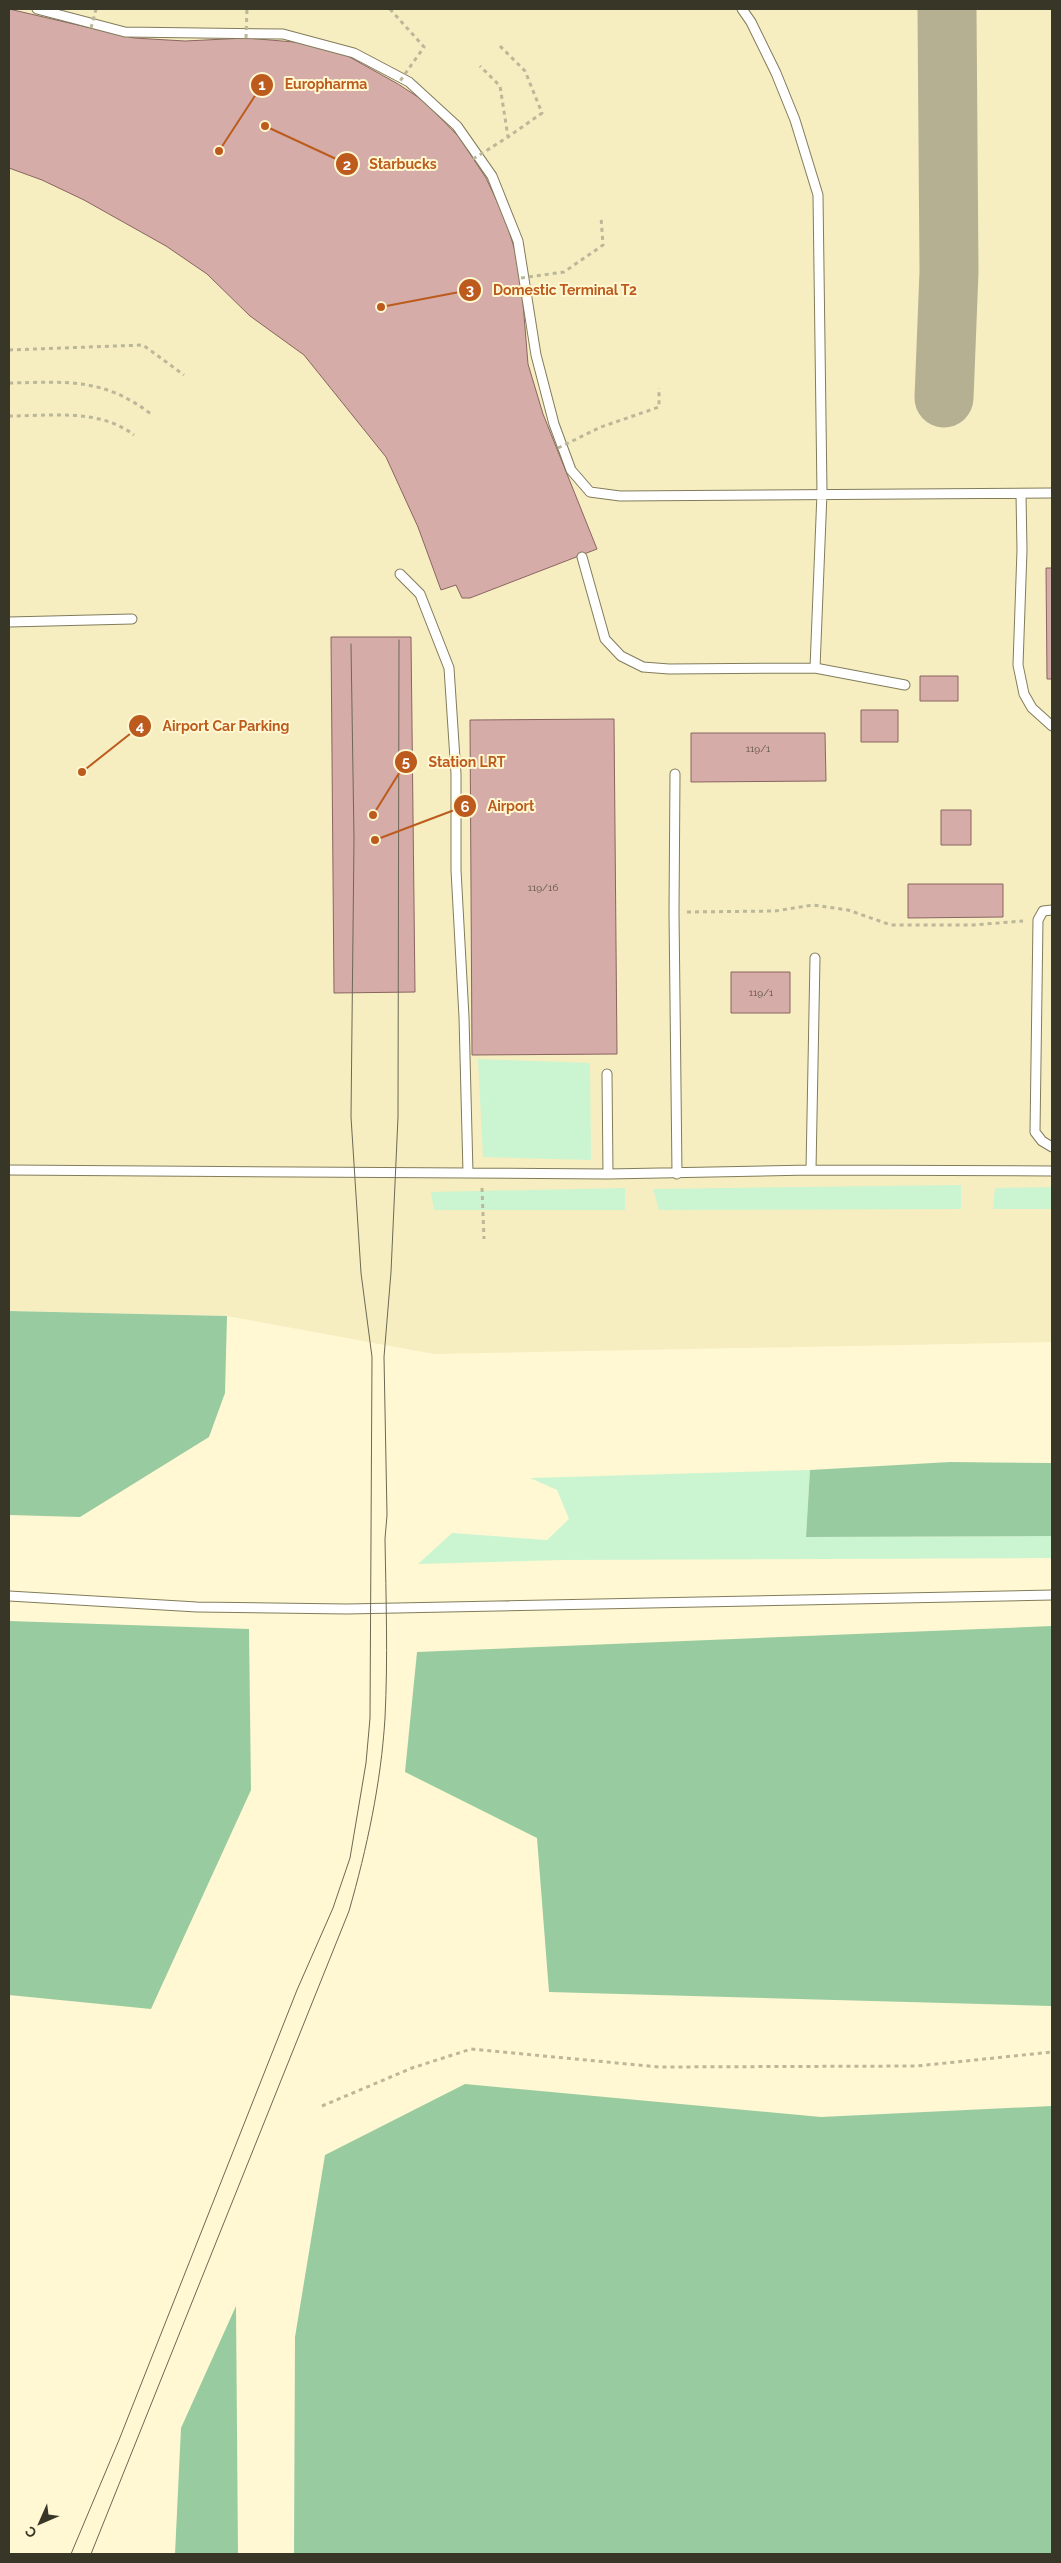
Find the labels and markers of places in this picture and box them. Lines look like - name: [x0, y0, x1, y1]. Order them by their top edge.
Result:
- callout: Europharma: [250, 70, 377, 99]
- callout: Starbucks: [334, 150, 447, 179]
- callout: Domestic Terminal T2: [457, 275, 648, 304]
- callout: Airport Car Parking: [127, 712, 299, 741]
- callout: Station LRT: [394, 747, 516, 776]
- callout: Airport: [453, 792, 544, 821]

